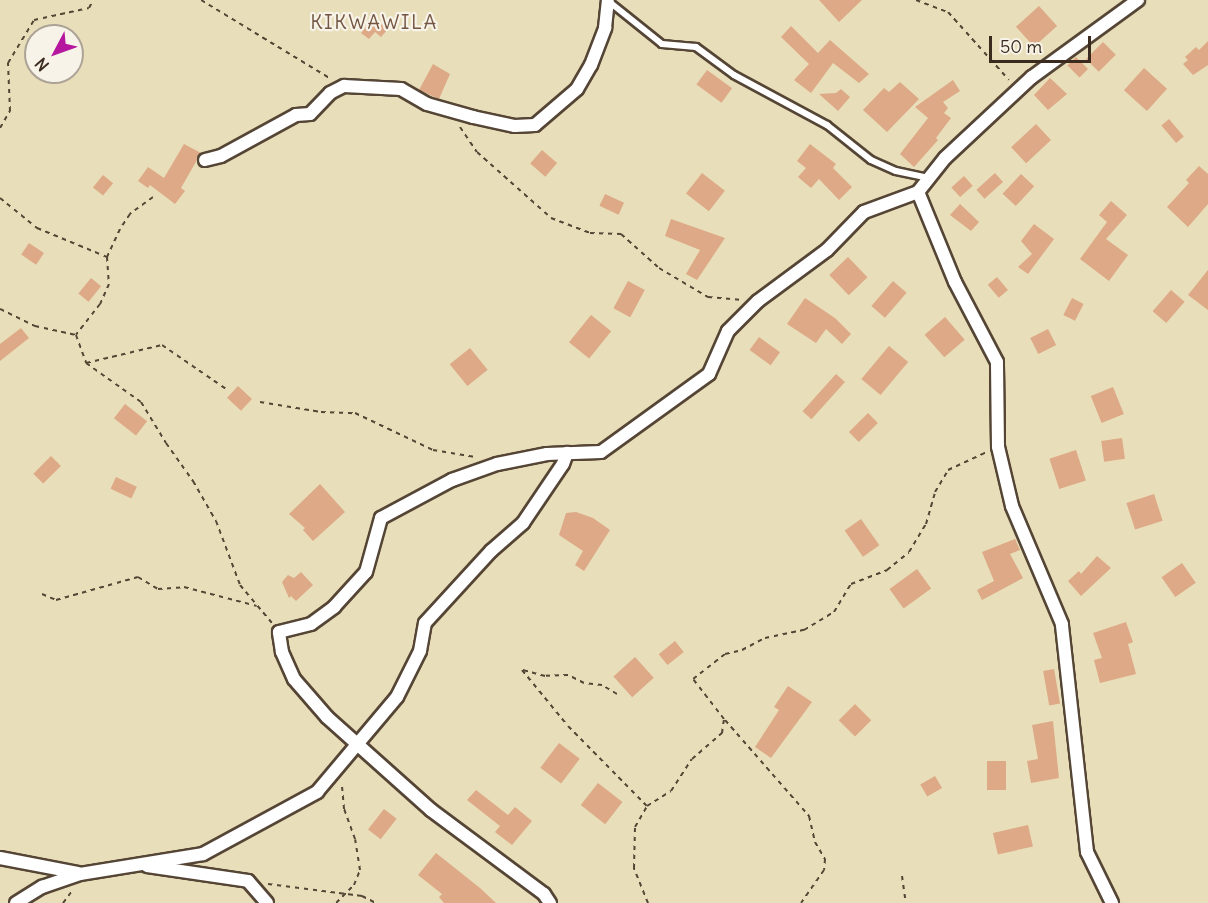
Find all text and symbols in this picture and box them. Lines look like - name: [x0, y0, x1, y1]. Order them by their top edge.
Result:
- district label: KIKWAWILA: [310, 9, 438, 33]
- north arrow: [24, 24, 84, 84]
- scale bar: [992, 24, 1094, 62]
- text: 50 m: [1000, 35, 1042, 58]
- text: N: [31, 54, 53, 75]

